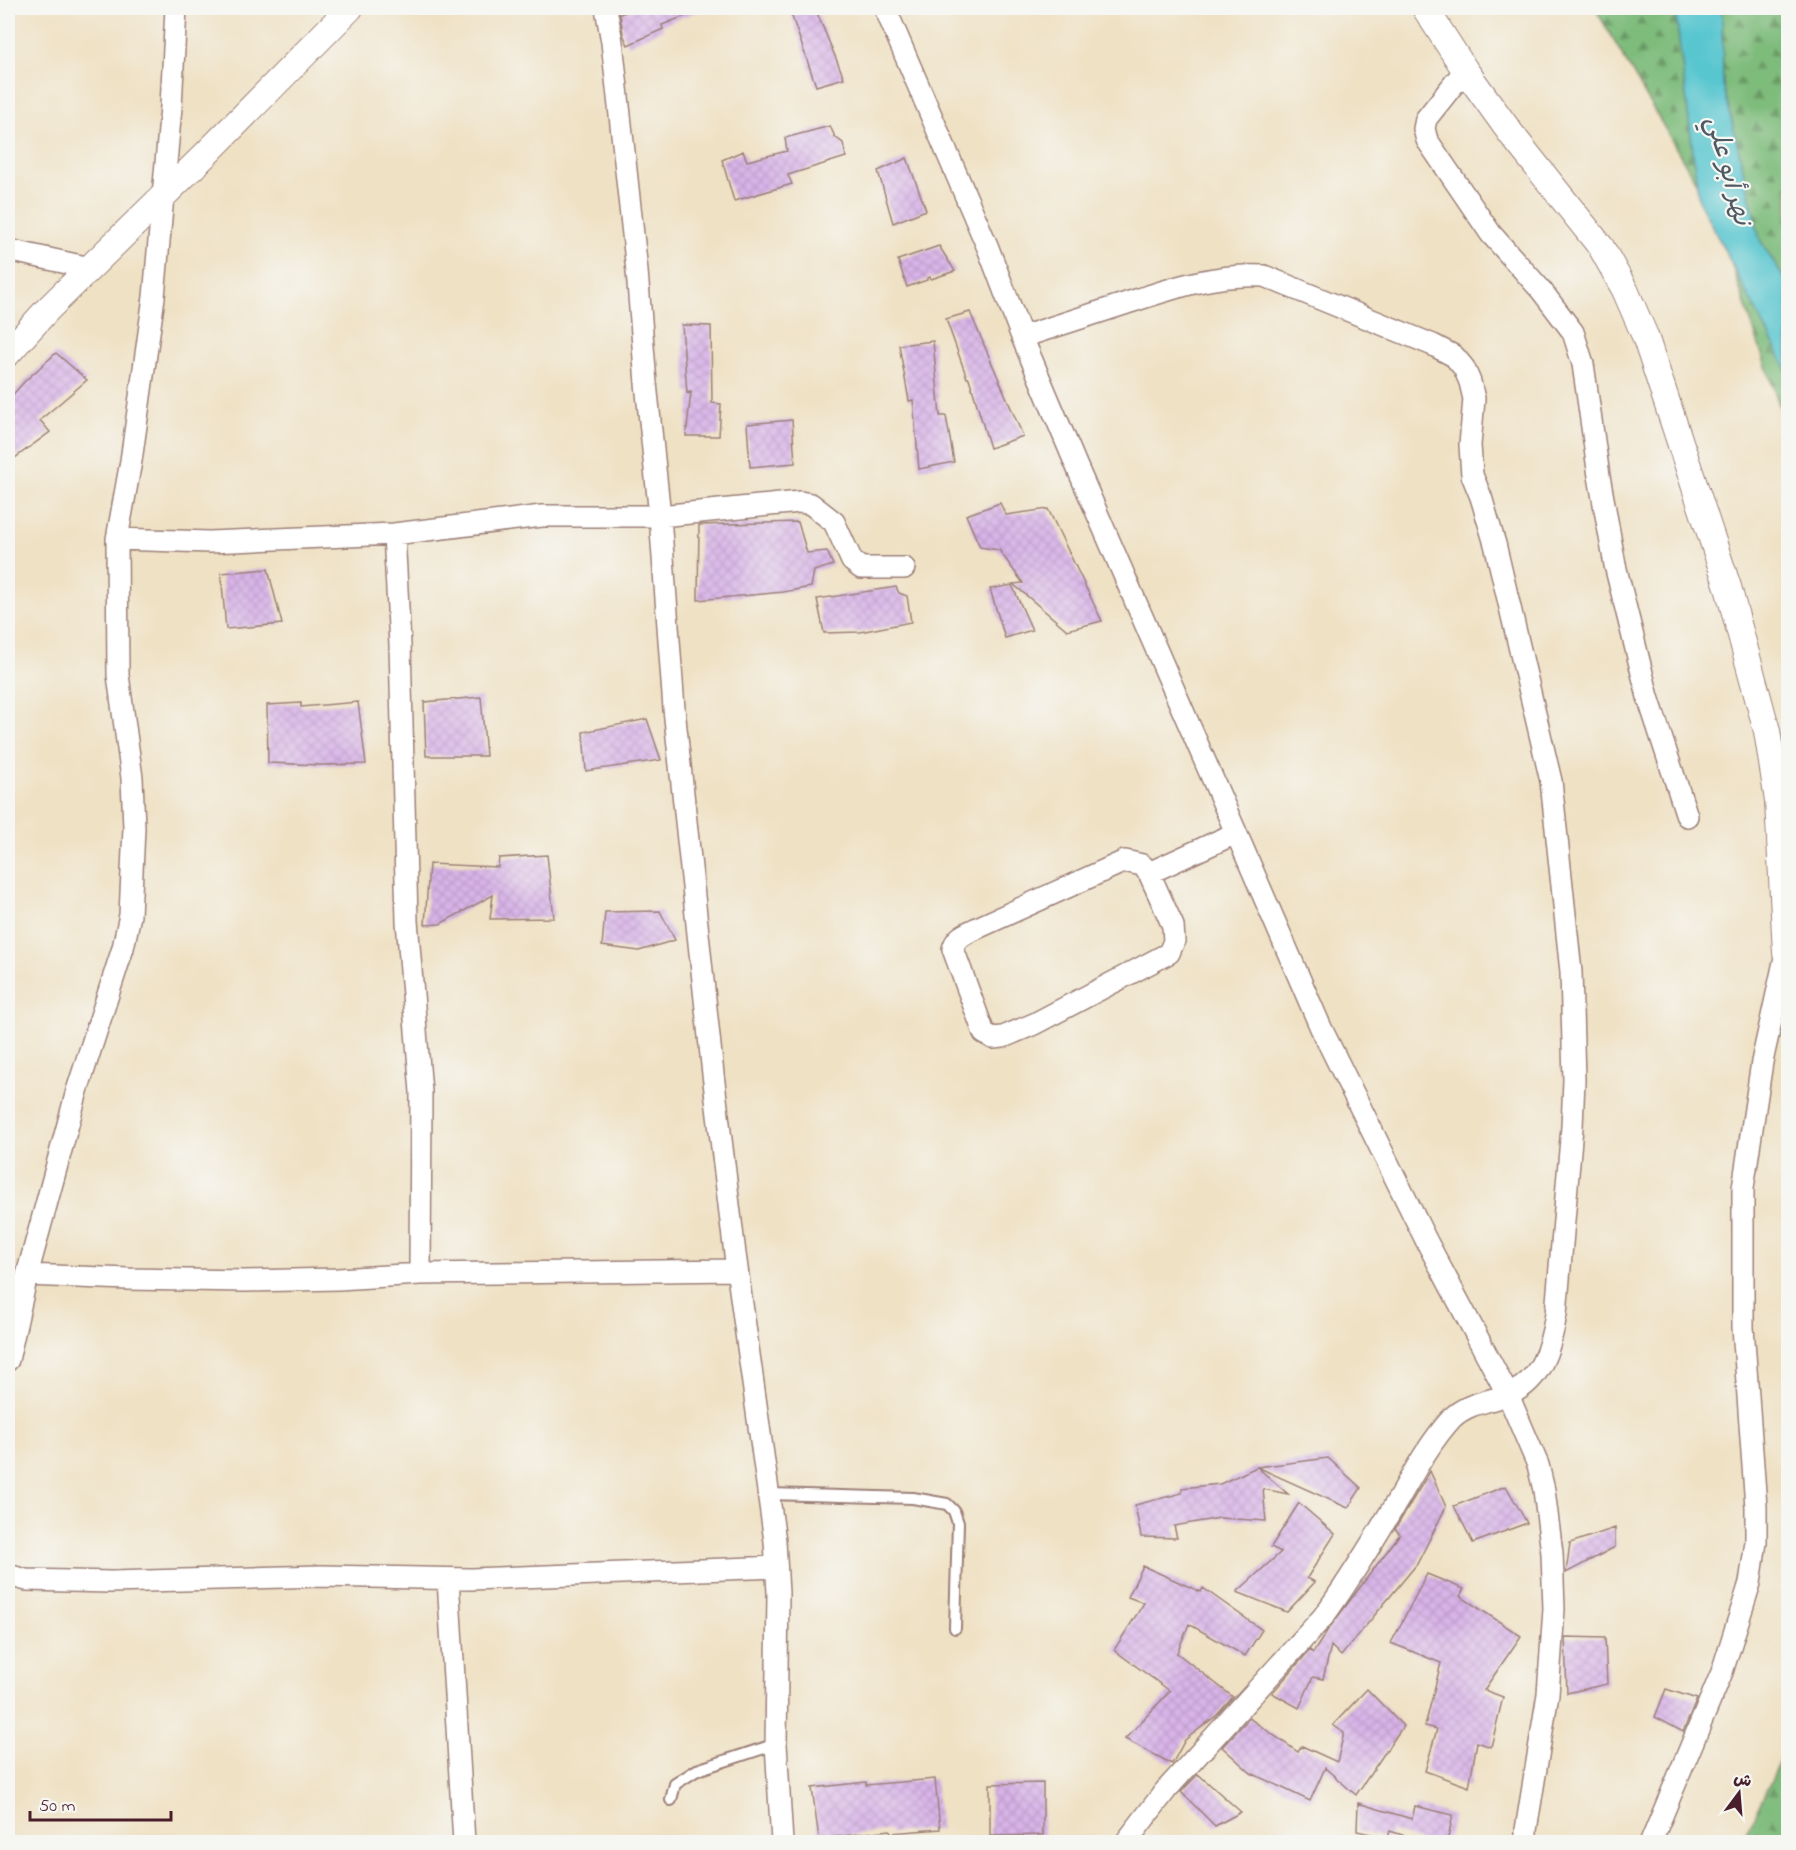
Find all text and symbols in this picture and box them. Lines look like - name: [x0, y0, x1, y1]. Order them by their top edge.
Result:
- water label: نهر أبو علي: [1693, 112, 1761, 233]
- north arrow: [1709, 1763, 1769, 1823]
- text: ش: [1731, 1767, 1754, 1794]
- scale bar: [30, 1784, 171, 1822]
- text: 50 m: [39, 1794, 76, 1820]

